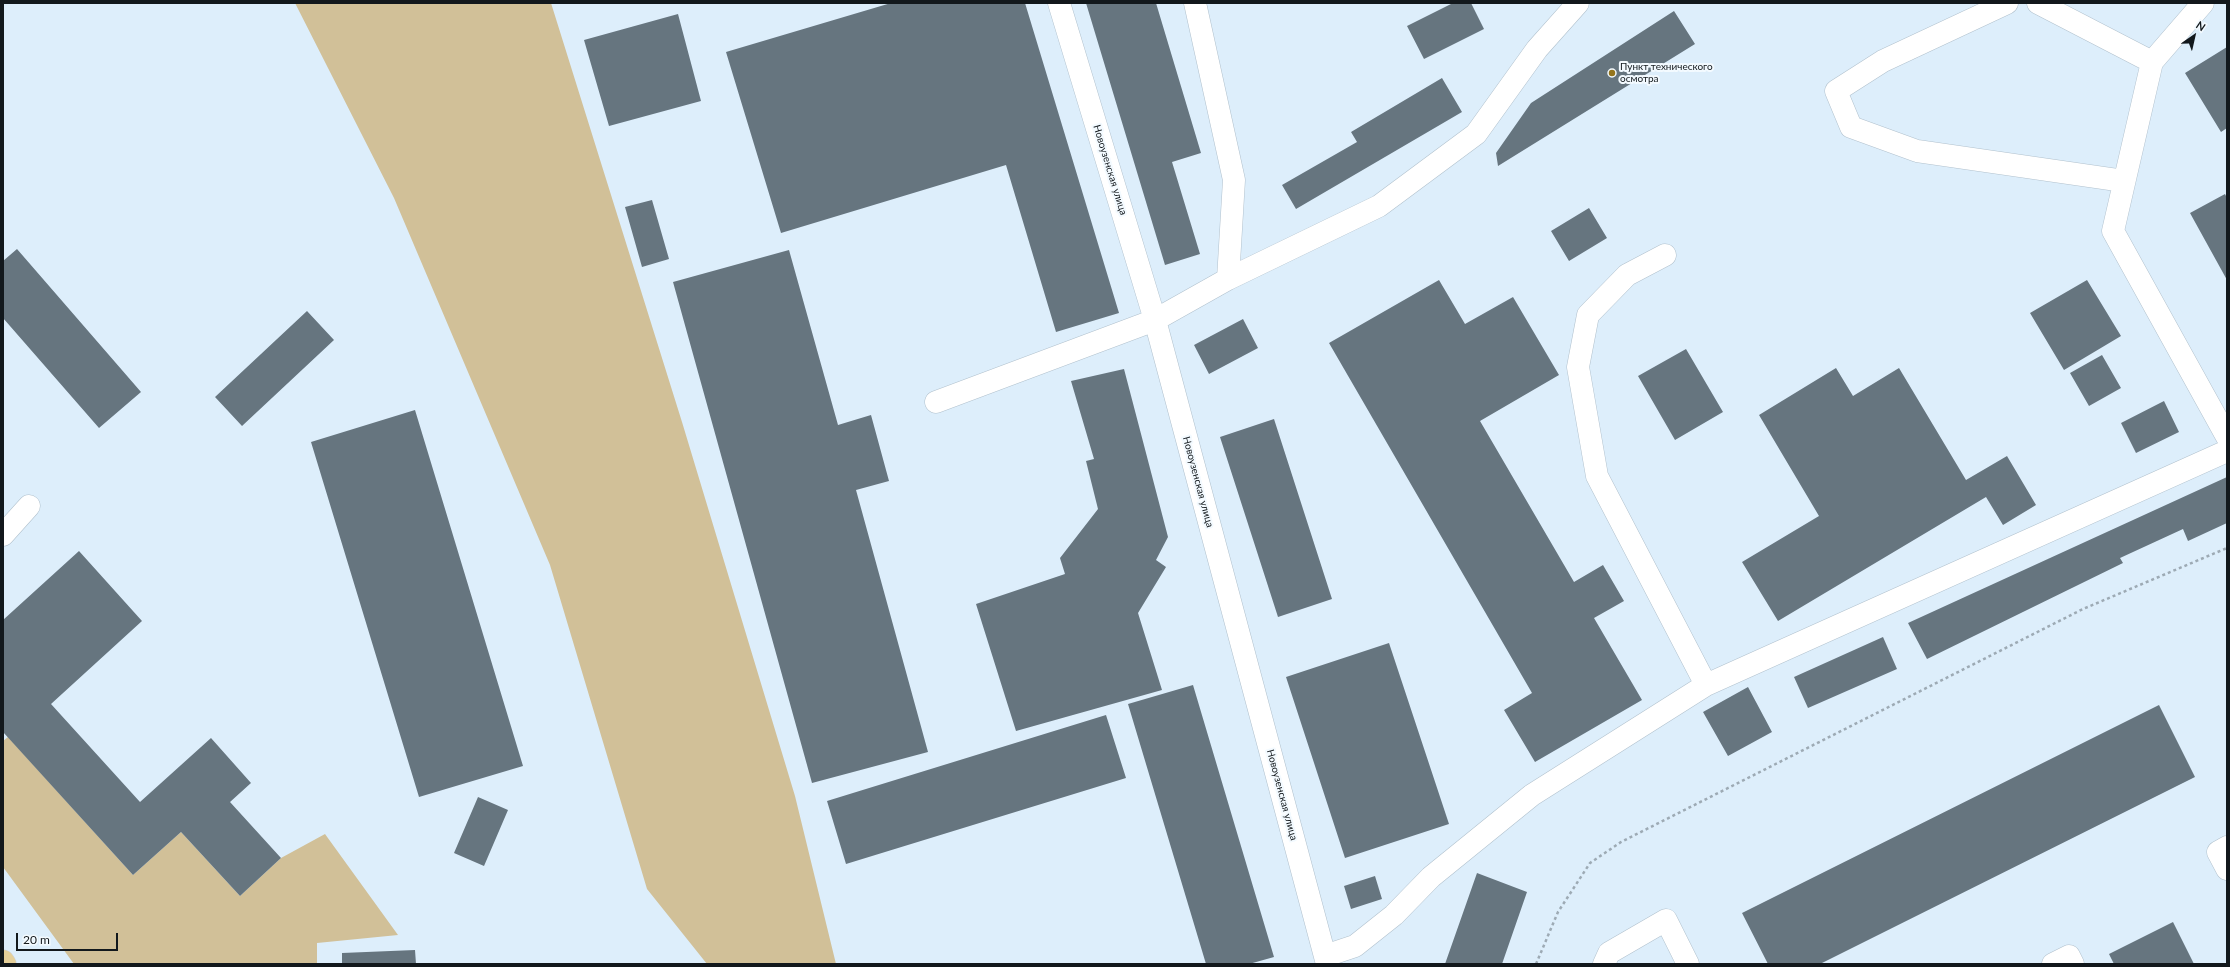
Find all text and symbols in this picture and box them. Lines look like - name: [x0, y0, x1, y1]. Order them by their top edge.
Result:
- north arrow: [2174, 16, 2214, 56]
- text: N: [2194, 18, 2208, 33]
- place label: Пункт технического осмотра: [1620, 61, 1713, 84]
- marker: Пункт технического осмотра: [1607, 68, 1617, 78]
- street label: Новоузенская улица: [1091, 123, 1129, 217]
- street label: Новоузенская улица: [1180, 435, 1216, 529]
- street label: Новоузенская улица: [1264, 748, 1300, 842]
- scale bar: [18, 925, 120, 951]
- text: 20 m: [23, 932, 50, 947]

